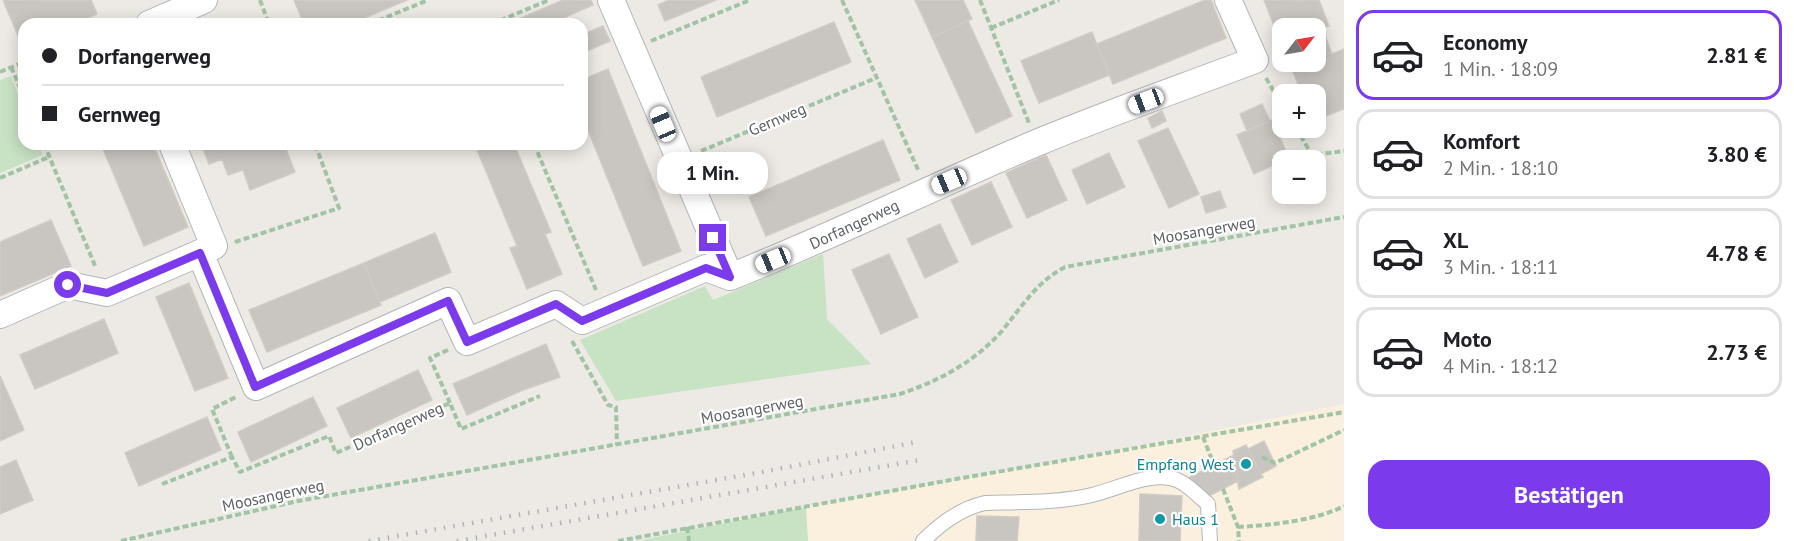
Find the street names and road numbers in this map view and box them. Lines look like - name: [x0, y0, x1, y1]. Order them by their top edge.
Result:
- street label: Gernweg: [745, 98, 809, 140]
- street label: Dorfangerweg: [806, 195, 902, 253]
- street label: Moosangerweg: [1151, 211, 1257, 249]
- street label: Moosangerweg: [699, 390, 805, 428]
- street label: Dorfangerweg: [350, 397, 446, 455]
- street label: Moosangerweg: [220, 474, 326, 516]

